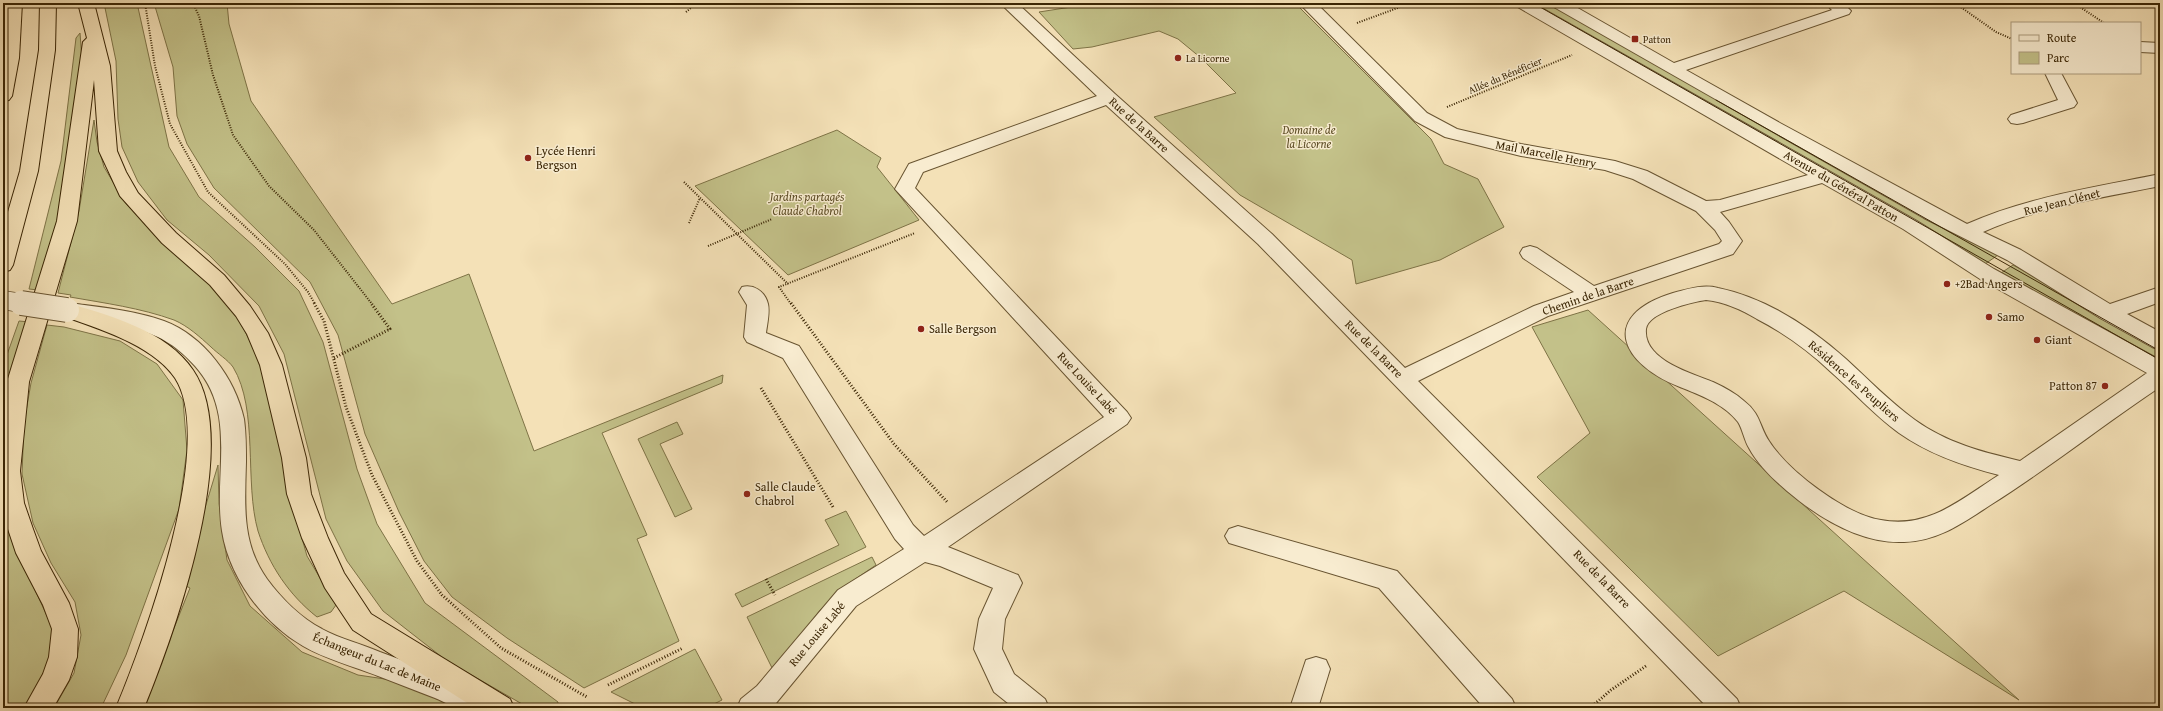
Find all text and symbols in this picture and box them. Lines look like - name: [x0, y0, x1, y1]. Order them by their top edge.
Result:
- legend: [2011, 22, 2141, 74]
- text: Route: [2047, 29, 2077, 46]
- place label: Patton: [1643, 32, 1671, 47]
- marker: Patton: [1630, 34, 1640, 44]
- text: Parc: [2047, 49, 2070, 66]
- place label: La Licorne: [1186, 51, 1230, 66]
- marker: La Licorne: [1173, 53, 1183, 63]
- street label: Allée du Bénéficier: [1466, 53, 1544, 98]
- street label: Rue de la Barre: [1105, 93, 1173, 157]
- park label: Domaine de la Licorne: [1281, 121, 1336, 152]
- street label: Mail Marcelle Henry: [1494, 135, 1598, 172]
- place label: Lycée Henri Bergson: [536, 142, 596, 173]
- street label: Avenue du Général Patton: [1781, 146, 1902, 226]
- marker: Lycée Henri Bergson: [523, 153, 533, 163]
- street label: Rue Jean Clénet: [2022, 184, 2103, 219]
- park label: Jardins partagés Claude Chabrol: [768, 188, 845, 219]
- street label: Chemin de la Barre: [1540, 272, 1636, 319]
- place label: +2Bad Angers: [1955, 275, 2023, 292]
- marker: +2Bad Angers: [1942, 279, 1952, 289]
- place label: Samo: [1997, 308, 2024, 325]
- marker: Samo: [1984, 312, 1994, 322]
- street label: Rue de la Barre: [1342, 316, 1407, 382]
- place label: Salle Bergson: [929, 320, 997, 337]
- marker: Salle Bergson: [916, 324, 926, 334]
- place label: Giant: [2045, 331, 2073, 348]
- marker: Giant: [2032, 335, 2042, 345]
- street label: Résidence les Peupliers: [1805, 336, 1904, 425]
- street label: Rue Louise Labé: [1054, 348, 1121, 418]
- place label: Patton 87: [2049, 377, 2097, 394]
- marker: Patton 87: [2100, 381, 2110, 391]
- place label: Salle Claude Chabrol: [755, 478, 816, 509]
- marker: Salle Claude Chabrol: [742, 489, 752, 499]
- street label: Rue de la Barre: [1570, 545, 1635, 612]
- street label: Rue Louise Labé: [784, 597, 849, 670]
- street label: Échangeur du Lac de Maine: [310, 628, 444, 695]

